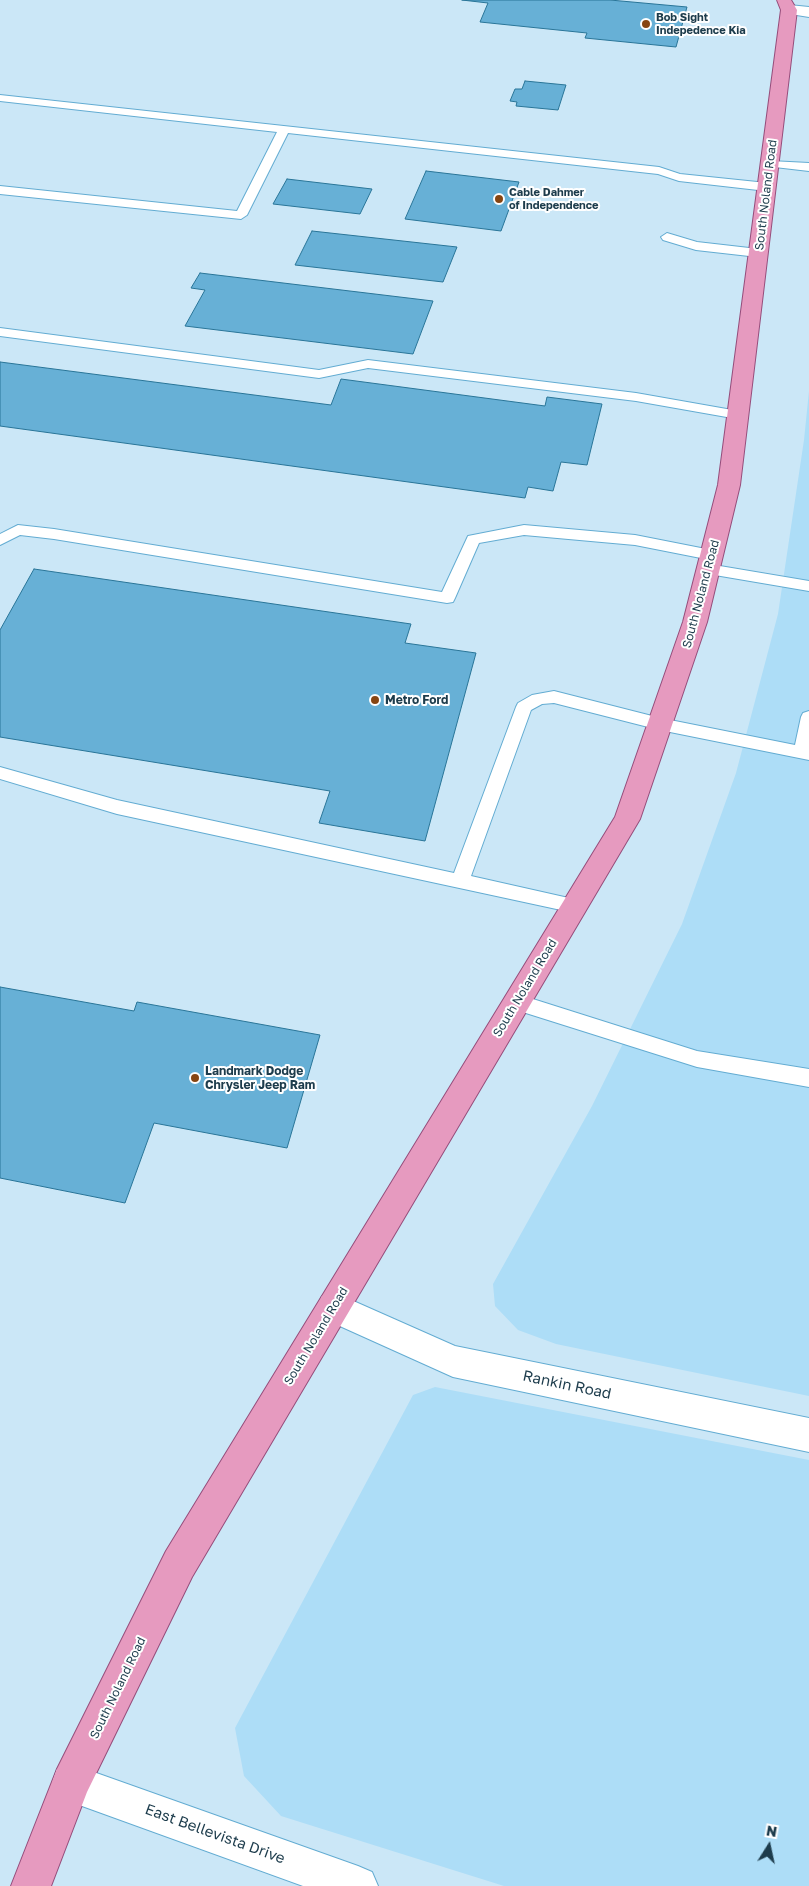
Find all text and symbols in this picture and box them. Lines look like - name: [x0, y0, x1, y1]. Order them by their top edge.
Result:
- place label: Bob Sight Indepedence Kia: [656, 11, 746, 37]
- marker: Bob Sight Indepedence Kia: [640, 18, 652, 30]
- street label: South Noland Road: [752, 139, 780, 251]
- place label: Cable Dahmer of Independence: [509, 186, 599, 212]
- marker: Cable Dahmer of Independence: [493, 193, 505, 205]
- street label: South Noland Road: [680, 538, 722, 650]
- place label: Metro Ford: [385, 693, 448, 707]
- marker: Metro Ford: [369, 694, 381, 706]
- street label: South Noland Road: [490, 937, 560, 1039]
- place label: Landmark Dodge Chrysler Jeep Ram: [205, 1064, 315, 1092]
- marker: Landmark Dodge Chrysler Jeep Ram: [189, 1072, 201, 1084]
- street label: South Noland Road: [281, 1285, 351, 1387]
- street label: Rankin Road: [521, 1367, 613, 1403]
- street label: South Noland Road: [87, 1635, 149, 1741]
- street label: East Bellevista Drive: [143, 1800, 287, 1868]
- north arrow: [744, 1821, 794, 1871]
- text: N: [765, 1821, 778, 1840]

